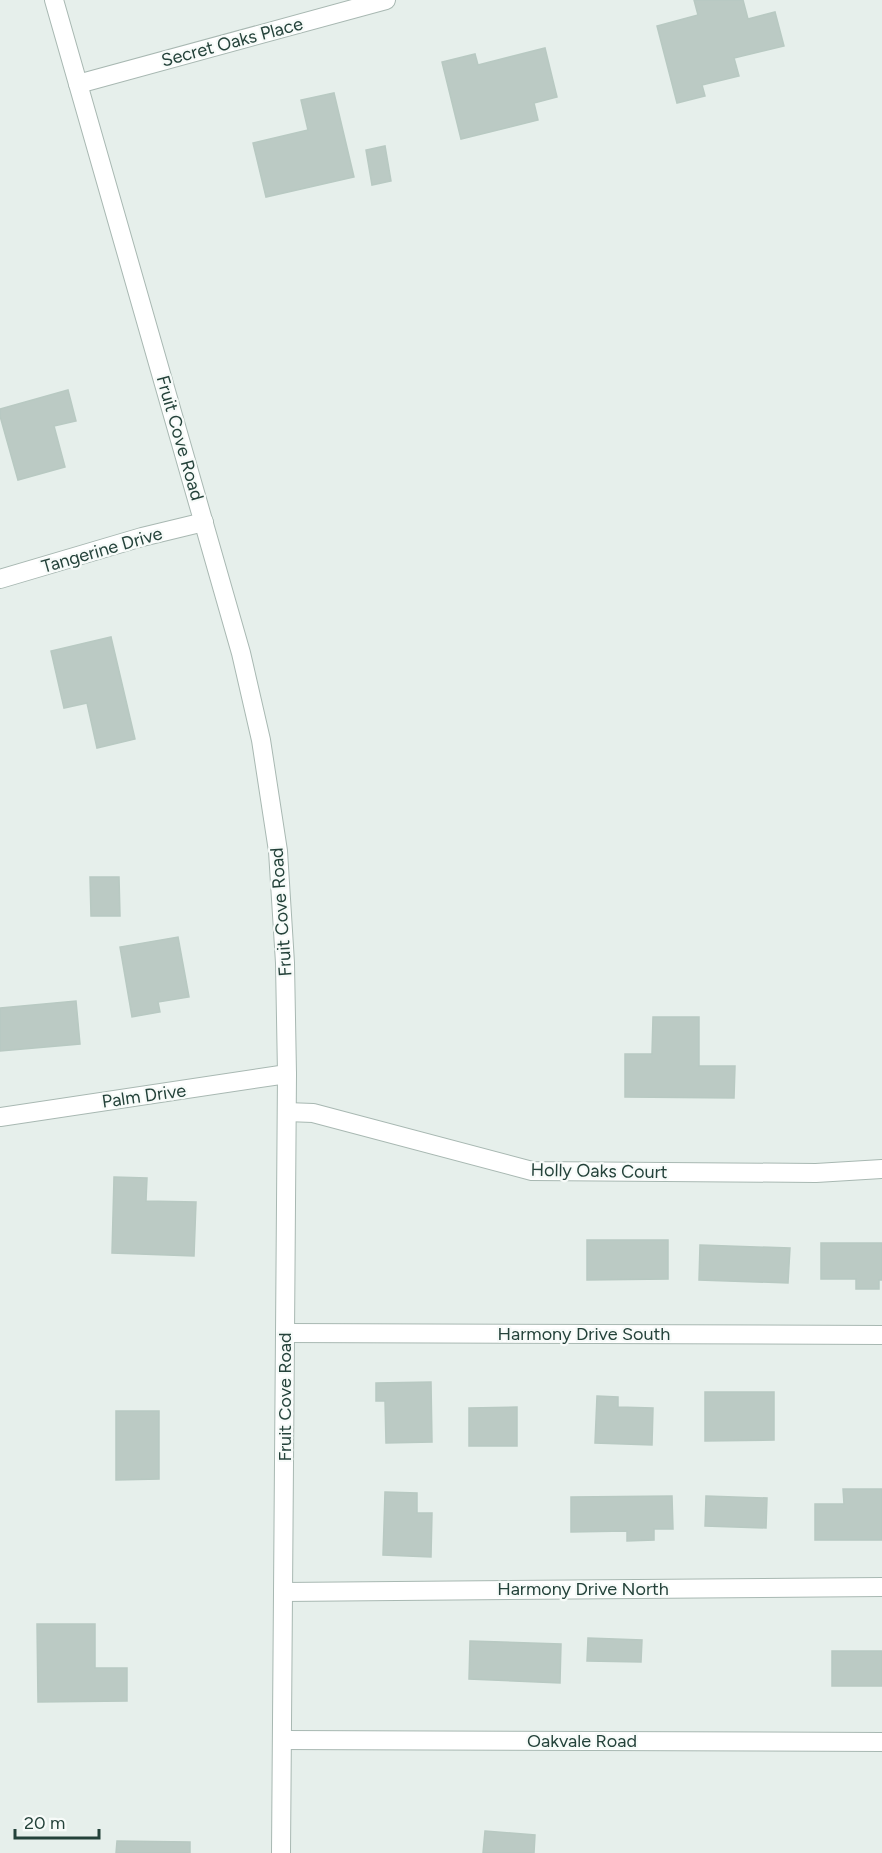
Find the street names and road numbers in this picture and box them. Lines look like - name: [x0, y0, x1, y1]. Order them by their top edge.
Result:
- street label: Secret Oaks Place: [159, 12, 305, 71]
- street label: Fruit Cove Road: [152, 373, 208, 503]
- street label: Tangerine Drive: [39, 522, 165, 578]
- street label: Fruit Cove Road: [266, 847, 296, 977]
- street label: Palm Drive: [100, 1079, 188, 1113]
- street label: Holly Oaks Court: [530, 1159, 668, 1183]
- street label: Harmony Drive South: [498, 1323, 670, 1345]
- street label: Fruit Cove Road: [274, 1332, 296, 1462]
- street label: Harmony Drive North: [497, 1578, 669, 1600]
- street label: Oakvale Road: [527, 1730, 637, 1752]

